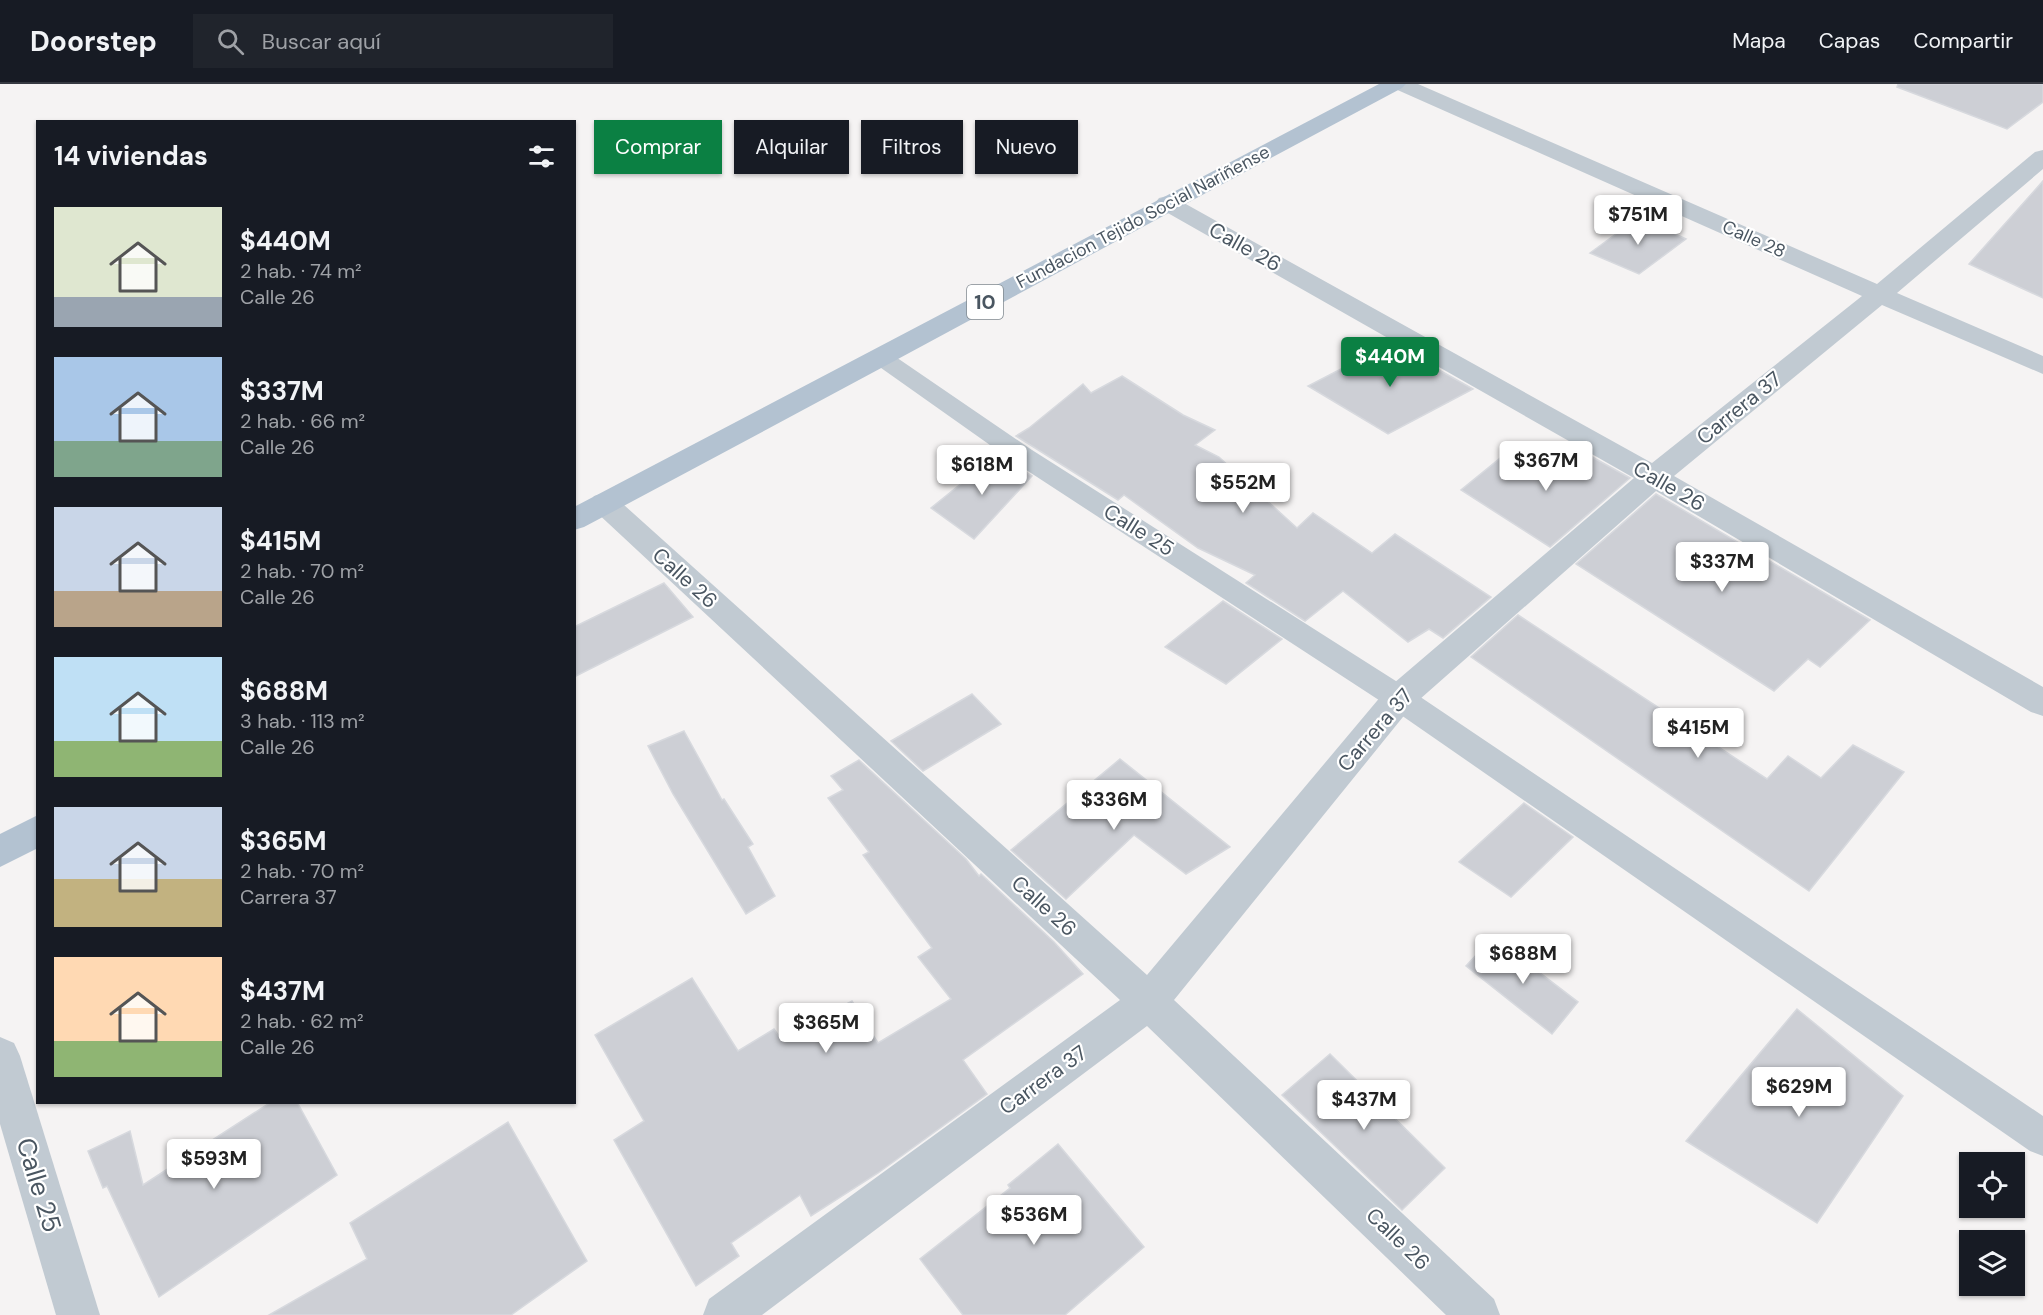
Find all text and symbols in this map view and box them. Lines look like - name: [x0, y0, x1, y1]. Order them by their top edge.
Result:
- search box: [193, 14, 613, 68]
- text: Doorstep: [30, 23, 157, 60]
- icon: search: [214, 25, 247, 58]
- text: Buscar aquí: [262, 27, 381, 56]
- text: Mapa: [1732, 27, 1786, 55]
- text: Capas: [1819, 27, 1880, 55]
- text: Compartir: [1913, 27, 2013, 55]
- chip: Comprar: [594, 120, 722, 174]
- chip: Alquilar: [734, 120, 849, 174]
- chip: Filtros: [861, 120, 963, 174]
- chip: Nuevo: [975, 120, 1078, 174]
- text: 14 viviendas: [54, 139, 208, 173]
- icon: filters: [525, 140, 558, 173]
- street label: Fundacion Tejido Social Nariñense: [1012, 140, 1274, 294]
- pin: $751M: [1596, 195, 1680, 246]
- text: $751M: [1608, 201, 1668, 227]
- street label: Calle 28: [1719, 214, 1789, 264]
- street label: Calle 26: [1204, 216, 1286, 278]
- text: $440M: [240, 224, 331, 258]
- icon: home: [102, 231, 174, 303]
- text: 2 hab. · 74 m²: [240, 258, 362, 284]
- text: Calle 26: [240, 284, 315, 310]
- road number: 10: [967, 285, 1003, 319]
- pin: $440M: [1348, 337, 1432, 388]
- text: $440M: [1355, 343, 1425, 369]
- street label: Carrera 37: [1691, 365, 1787, 451]
- text: $337M: [240, 374, 324, 408]
- icon: home: [102, 381, 174, 453]
- text: 2 hab. · 66 m²: [240, 408, 365, 434]
- text: Calle 26: [240, 434, 315, 460]
- pin: $367M: [1504, 441, 1588, 492]
- pin: $618M: [940, 445, 1024, 496]
- text: $367M: [1513, 447, 1579, 473]
- text: $618M: [951, 451, 1013, 477]
- street label: Calle 26: [1628, 454, 1710, 518]
- pin: $552M: [1201, 463, 1285, 514]
- text: $552M: [1210, 469, 1276, 495]
- street label: Calle 25: [1098, 497, 1180, 563]
- text: $415M: [240, 524, 321, 558]
- icon: home: [102, 531, 174, 603]
- street label: Calle 26: [646, 541, 724, 615]
- pin: $337M: [1680, 542, 1764, 593]
- text: $337M: [1690, 548, 1754, 574]
- text: 2 hab. · 70 m²: [240, 558, 364, 584]
- text: Calle 26: [240, 584, 315, 610]
- text: $688M: [240, 674, 328, 708]
- icon: home: [102, 681, 174, 753]
- street label: Carrera 37: [1331, 682, 1419, 778]
- text: 3 hab. · 113 m²: [240, 708, 365, 734]
- pin: $415M: [1656, 708, 1740, 759]
- text: $415M: [1667, 714, 1729, 740]
- text: Calle 26: [240, 734, 315, 760]
- pin: $336M: [1072, 780, 1156, 831]
- text: $336M: [1081, 786, 1147, 812]
- text: $365M: [240, 824, 327, 858]
- icon: home: [102, 831, 174, 903]
- text: 2 hab. · 70 m²: [240, 858, 364, 884]
- street label: Calle 26: [1005, 869, 1083, 943]
- text: Carrera 37: [240, 884, 337, 910]
- pin: $688M: [1481, 934, 1565, 985]
- text: $688M: [1489, 940, 1557, 966]
- text: $437M: [240, 974, 325, 1008]
- icon: home: [102, 981, 174, 1053]
- pin: $365M: [784, 1003, 868, 1054]
- text: 2 hab. · 62 m²: [240, 1008, 364, 1034]
- text: $365M: [793, 1009, 859, 1035]
- text: Calle 26: [240, 1034, 315, 1060]
- street label: Carrera 37: [994, 1039, 1092, 1121]
- pin: $629M: [1757, 1067, 1841, 1118]
- text: $629M: [1766, 1073, 1832, 1099]
- pin: $437M: [1322, 1080, 1406, 1131]
- text: $437M: [1331, 1086, 1397, 1112]
- street label: Calle 25: [9, 1134, 69, 1236]
- pin: $593M: [172, 1139, 256, 1190]
- text: $593M: [181, 1145, 247, 1171]
- map controls: [1959, 1152, 2025, 1296]
- button: locate: [1959, 1152, 2025, 1218]
- pin: $536M: [992, 1195, 1076, 1246]
- text: $536M: [1001, 1201, 1067, 1227]
- street label: Calle 26: [1360, 1202, 1436, 1276]
- button: layers: [1959, 1230, 2025, 1296]

